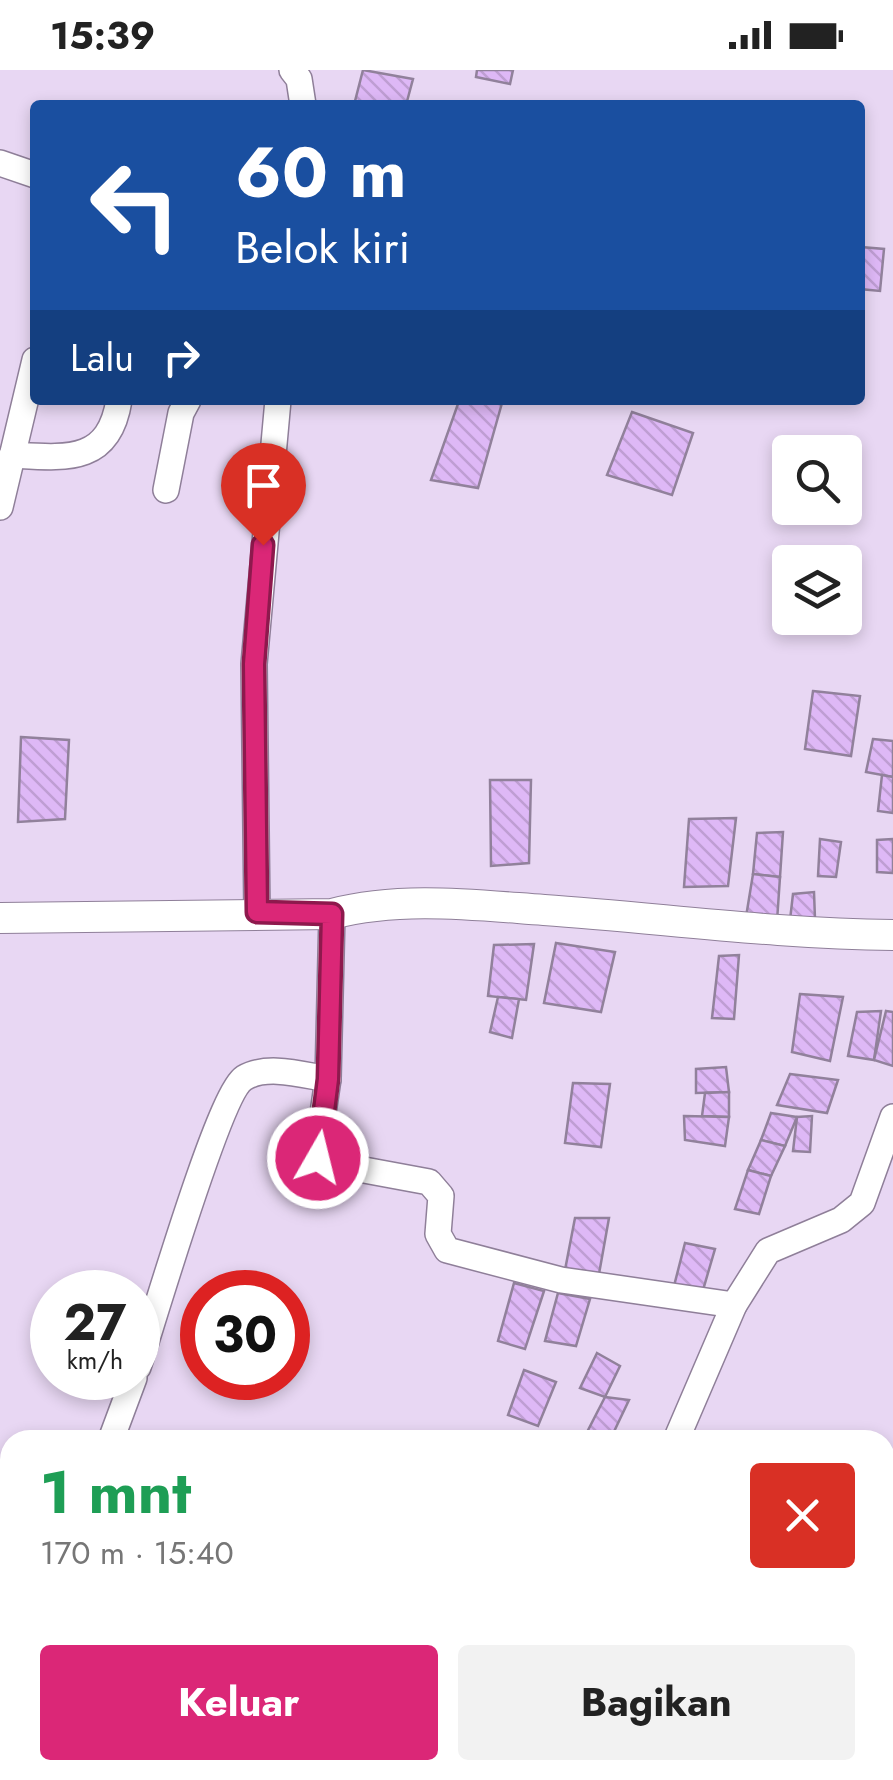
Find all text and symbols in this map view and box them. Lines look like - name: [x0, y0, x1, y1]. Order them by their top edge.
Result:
- text: 15:39: [50, 8, 155, 63]
- text: 60 m: [235, 122, 407, 223]
- icon: left: [70, 140, 200, 270]
- text: Belok kiri: [235, 215, 410, 280]
- text: Lalu: [70, 330, 134, 385]
- icon: right: [154, 330, 209, 385]
- map controls: [772, 435, 862, 635]
- button: search: [772, 435, 862, 525]
- pin: [221, 443, 306, 546]
- icon: arrive: [236, 458, 291, 513]
- button: layers: [772, 545, 862, 635]
- position arrow: [266, 1106, 370, 1210]
- speed limit sign: 30: [180, 1270, 310, 1400]
- text: 27: [64, 1286, 126, 1359]
- text: km/h: [67, 1342, 123, 1378]
- text: 1 mnt: [40, 1449, 191, 1536]
- button: close: [750, 1463, 855, 1568]
- text: 170 m · 15:40: [40, 1530, 234, 1576]
- button: Keluar: [40, 1645, 438, 1760]
- button: Bagikan: [458, 1645, 855, 1760]

